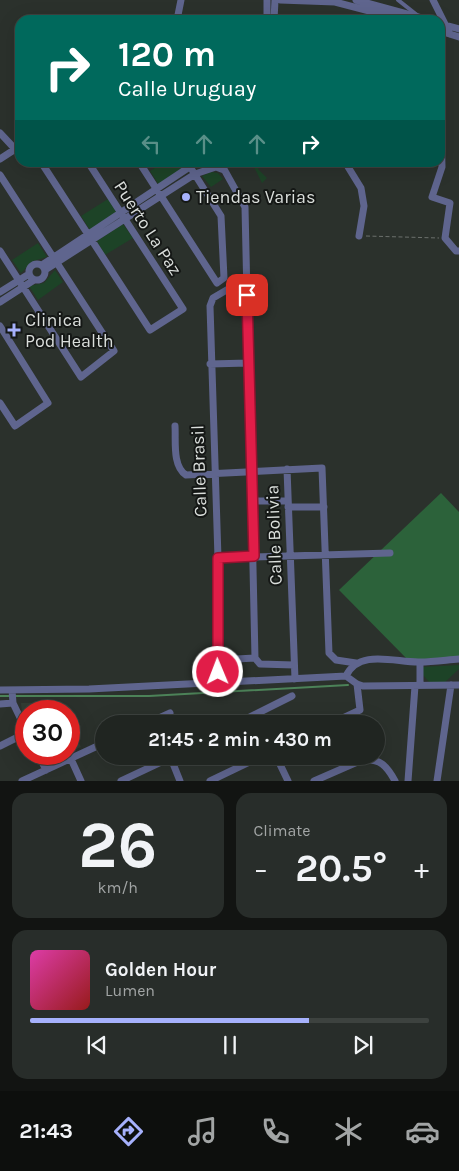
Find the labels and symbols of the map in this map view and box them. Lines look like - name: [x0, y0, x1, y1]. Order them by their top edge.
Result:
- street label: Puerto La Paz: [109, 177, 187, 279]
- place label: Tiendas Varias: [196, 186, 316, 208]
- marker: Tiendas Varias: [180, 191, 192, 203]
- pin: [226, 274, 268, 316]
- place label: Clinica Pod Health: [25, 309, 114, 352]
- marker: Clinica Pod Health: [7, 323, 21, 337]
- street label: Calle Brasil: [186, 425, 212, 517]
- street label: Calle Bolivia: [261, 484, 287, 586]
- position arrow: [191, 645, 243, 697]
- speed limit sign: 30: [15, 700, 80, 765]

